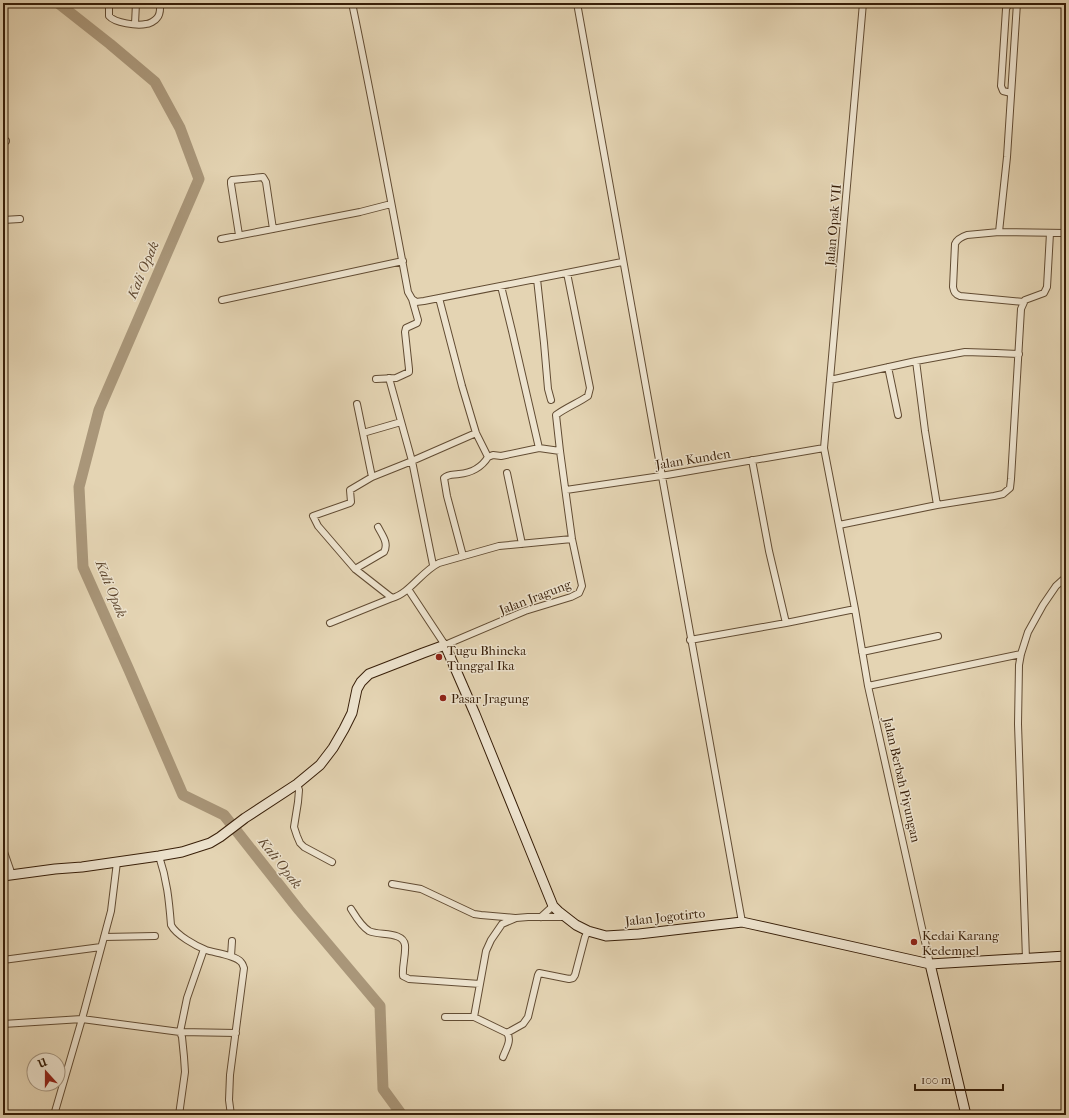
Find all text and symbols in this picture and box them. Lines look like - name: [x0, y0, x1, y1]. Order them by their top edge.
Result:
- street label: Jalan Opak VII: [822, 183, 844, 268]
- water label: Kali Opak: [123, 239, 163, 302]
- street label: Jalan Kunden: [653, 446, 732, 472]
- water label: Kali Opak: [91, 557, 130, 620]
- street label: Jalan Jragung: [496, 576, 574, 618]
- place label: Tugu Bhineka Tunggal Ika: [447, 643, 527, 673]
- marker: Tugu Bhineka Tunggal Ika: [434, 652, 444, 662]
- place label: Pasar Jragung: [451, 691, 530, 706]
- marker: Pasar Jragung: [438, 693, 448, 703]
- street label: Jalan Berbah Piyungan: [880, 715, 924, 844]
- water label: Kali Opak: [254, 833, 305, 892]
- street label: Jalan Jogotirto: [623, 905, 706, 929]
- place label: Kedai Karang Kedempel: [922, 928, 1000, 958]
- marker: Kedai Karang Kedempel: [909, 937, 919, 947]
- north arrow: [26, 1052, 66, 1092]
- text: U: [35, 1055, 49, 1071]
- scale bar: [915, 1066, 1003, 1092]
- text: 100 m: [921, 1073, 951, 1087]

